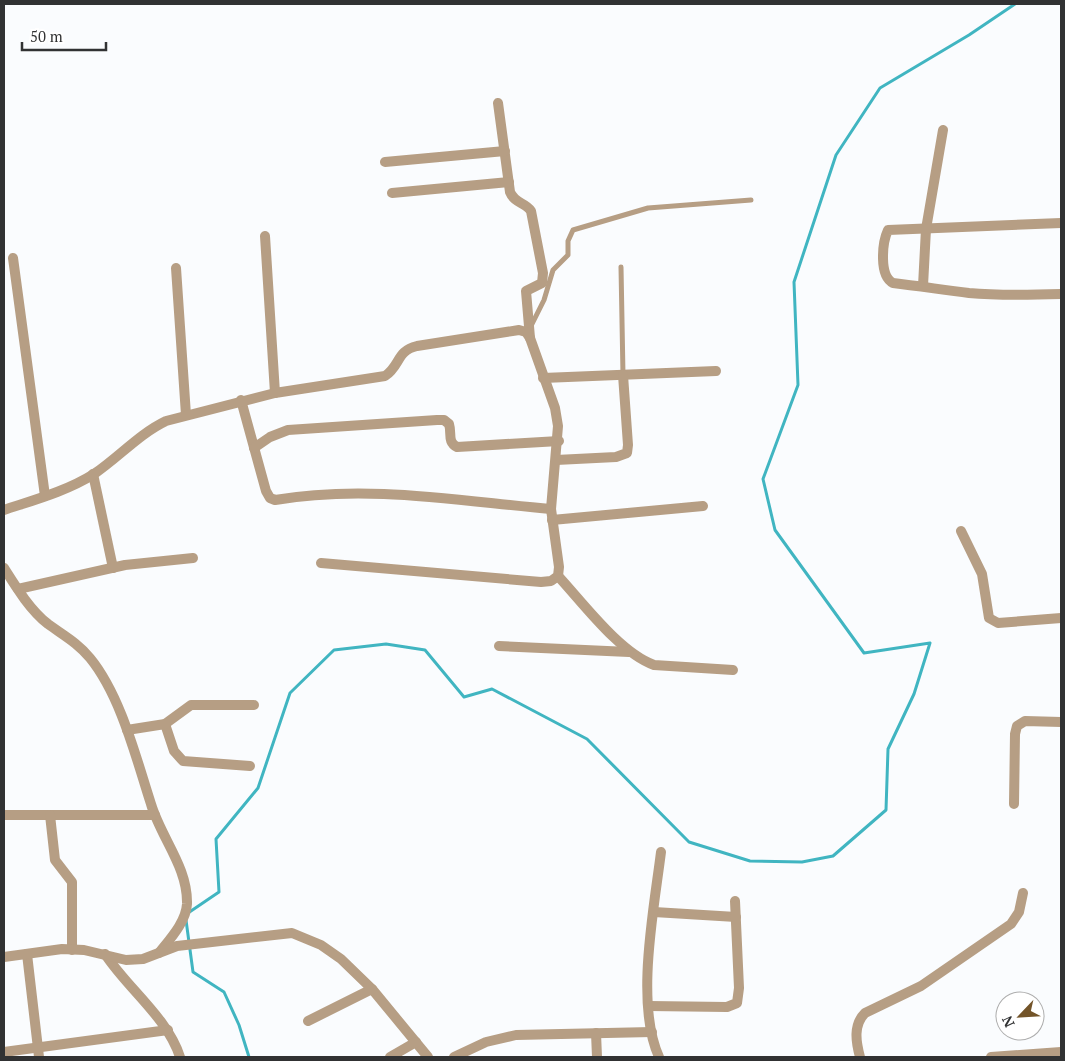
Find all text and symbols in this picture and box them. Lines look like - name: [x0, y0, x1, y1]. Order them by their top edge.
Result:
- scale bar: [22, 20, 106, 52]
- text: 50 m: [30, 26, 63, 46]
- north arrow: [995, 991, 1045, 1041]
- text: N: [997, 1013, 1019, 1031]

